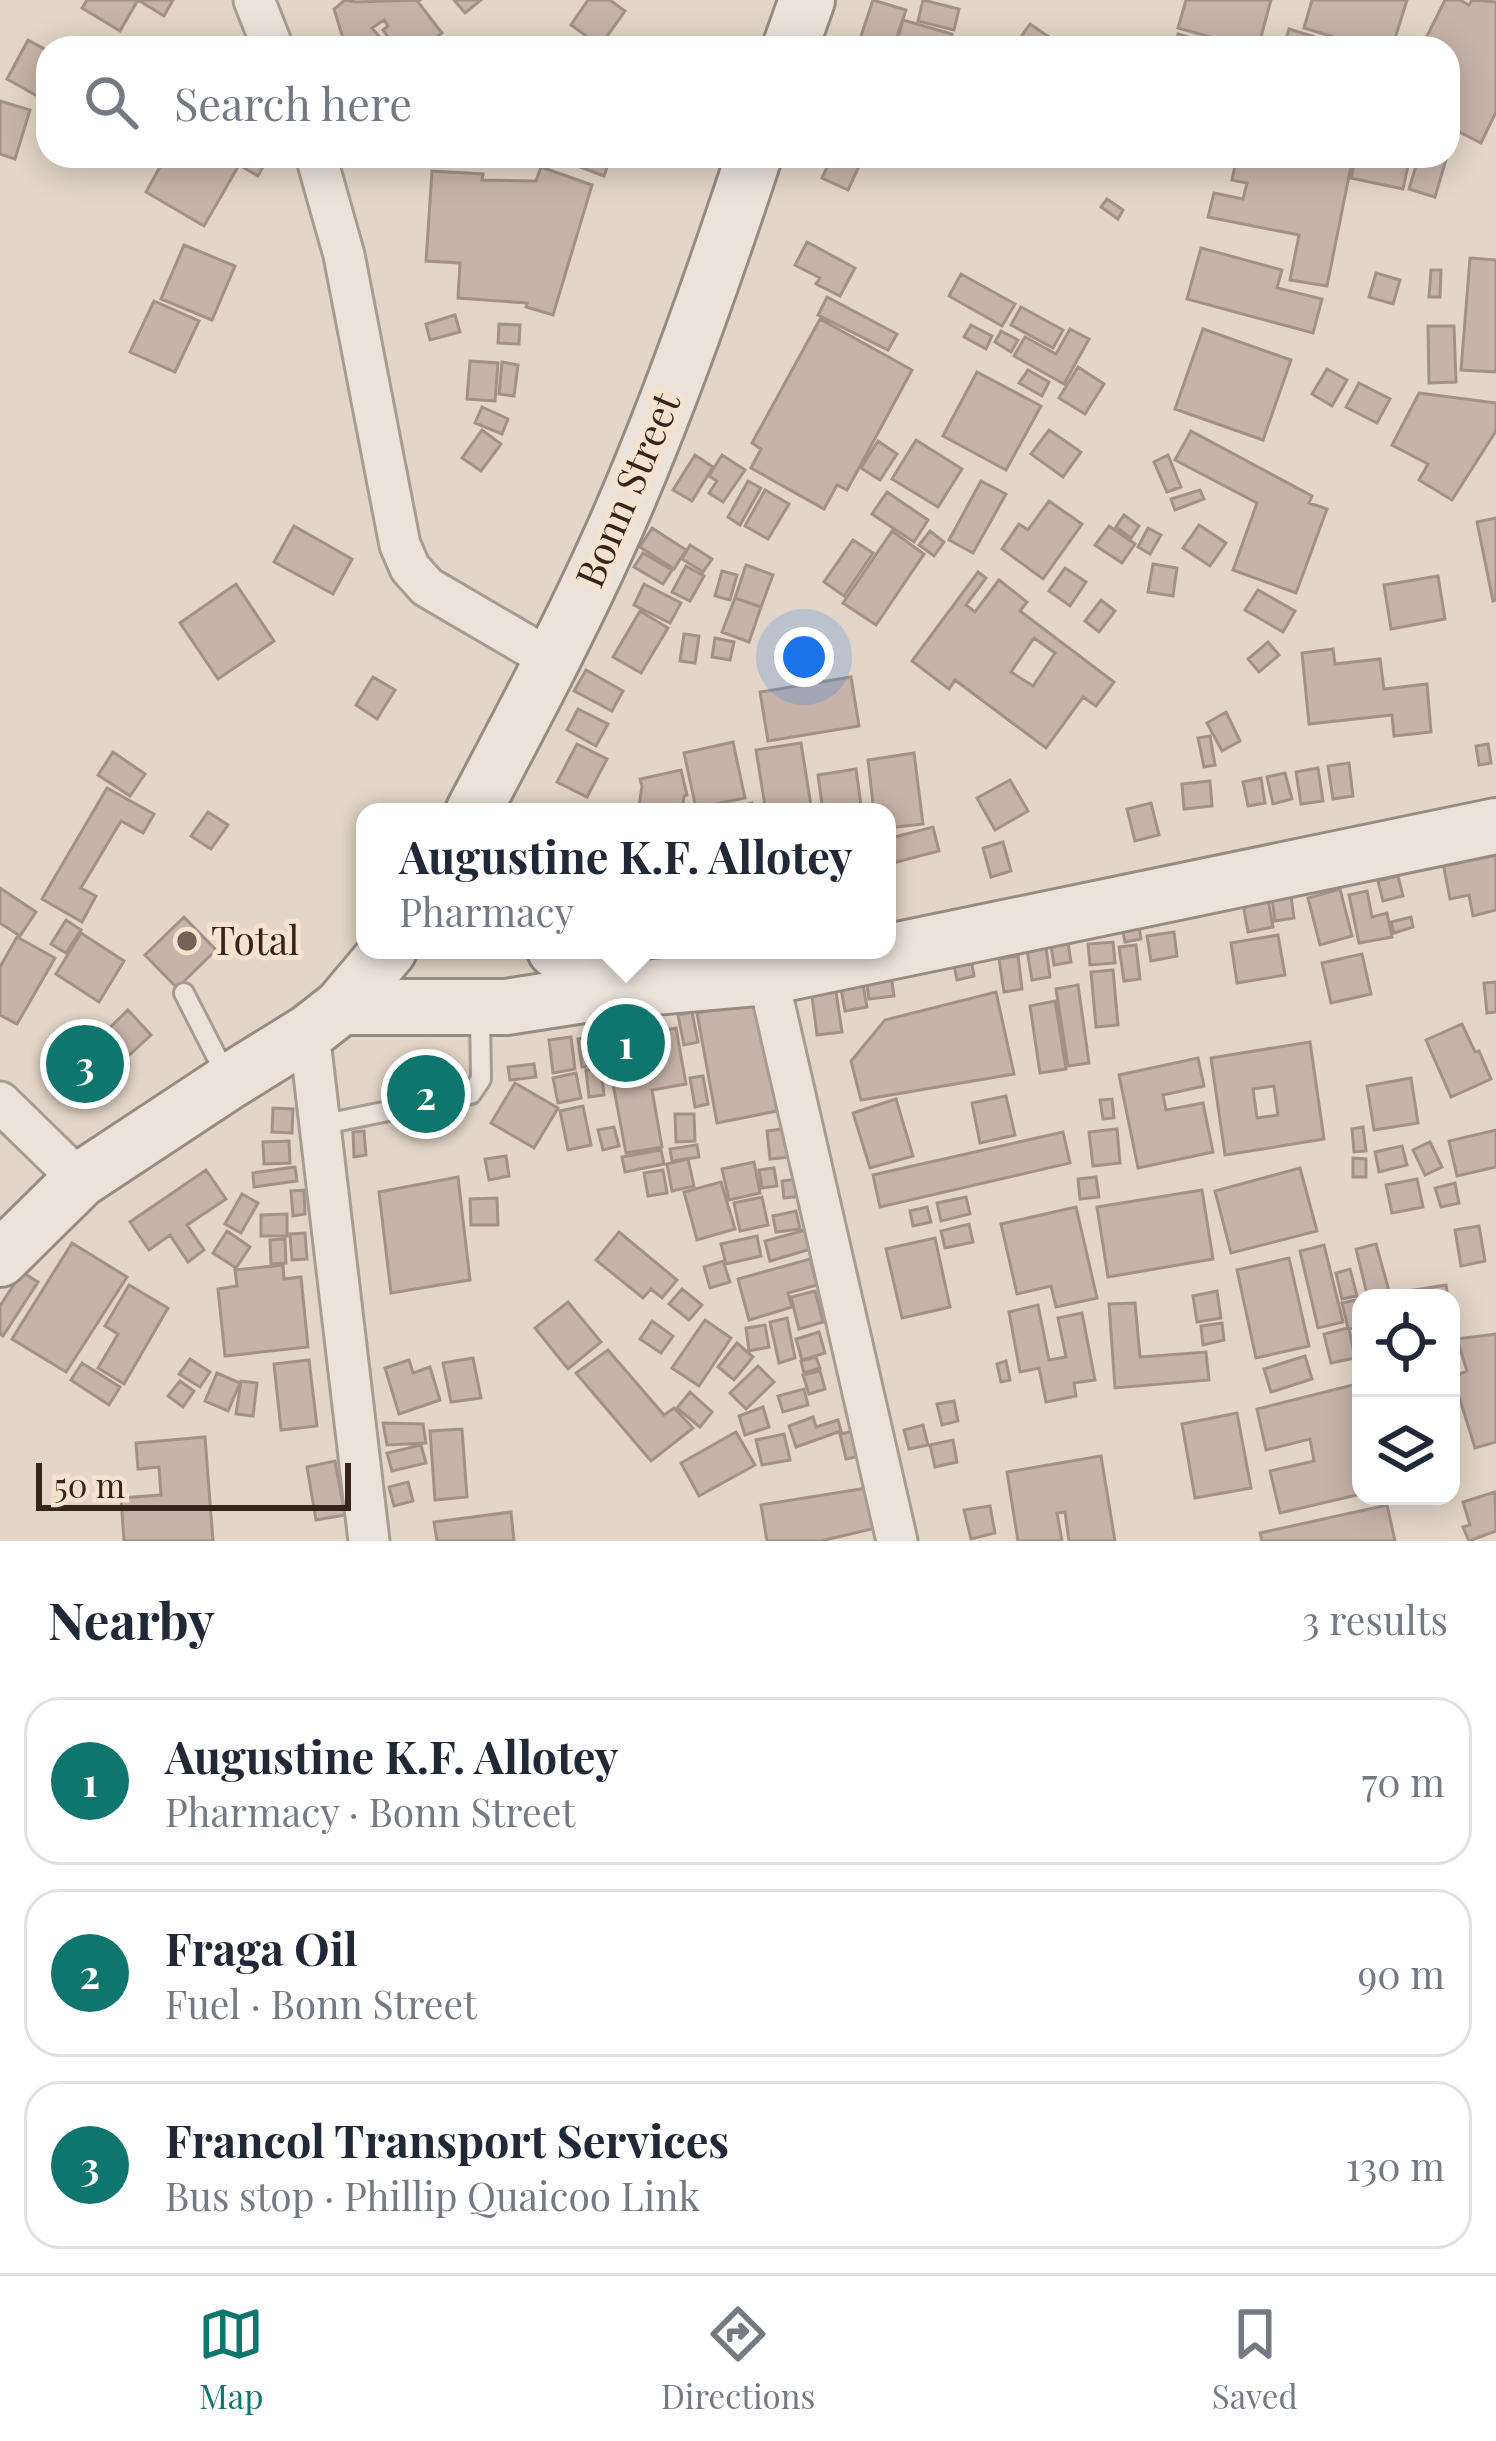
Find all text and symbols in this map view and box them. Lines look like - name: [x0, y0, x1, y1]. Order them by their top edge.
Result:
- search box: [36, 36, 1460, 168]
- icon: search: [78, 69, 144, 135]
- text: Search here: [174, 72, 412, 132]
- street label: Bonn Street: [562, 383, 691, 594]
- your location: [774, 627, 834, 687]
- popup: [356, 803, 896, 959]
- text: Augustine K.F. Allotey: [399, 825, 853, 885]
- text: Pharmacy: [399, 885, 574, 937]
- place label: Total: [211, 913, 299, 965]
- marker: Total: [174, 928, 200, 954]
- pin: 1: [587, 998, 665, 1088]
- pin: 3: [46, 1019, 124, 1109]
- pin: 2: [387, 1049, 465, 1139]
- map controls: [1352, 1289, 1460, 1505]
- button: locate: [1352, 1289, 1460, 1397]
- button: layers: [1352, 1397, 1460, 1505]
- scale bar: [36, 1457, 351, 1510]
- text: 50 m: [54, 1462, 125, 1506]
- text: Nearby: [48, 1585, 214, 1653]
- text: 3 results: [1302, 1593, 1448, 1645]
- text: Augustine K.F. Allotey: [165, 1725, 618, 1785]
- text: 1: [83, 1755, 97, 1807]
- text: 70 m: [1361, 1755, 1445, 1807]
- text: Pharmacy · Bonn Street: [165, 1785, 575, 1837]
- text: Fraga Oil: [165, 1917, 358, 1977]
- text: 2: [80, 1947, 100, 1999]
- text: 90 m: [1357, 1947, 1445, 1999]
- text: Fuel · Bonn Street: [165, 1977, 477, 2029]
- text: Francol Transport Services: [165, 2109, 729, 2169]
- text: 3: [80, 2139, 100, 2191]
- text: 130 m: [1346, 2139, 1445, 2191]
- text: Bus stop · Phillip Quaicoo Link: [165, 2169, 700, 2221]
- tab: Map: [198, 2301, 264, 2417]
- tab: Directions: [661, 2301, 815, 2417]
- tab: Saved: [1212, 2301, 1298, 2417]

